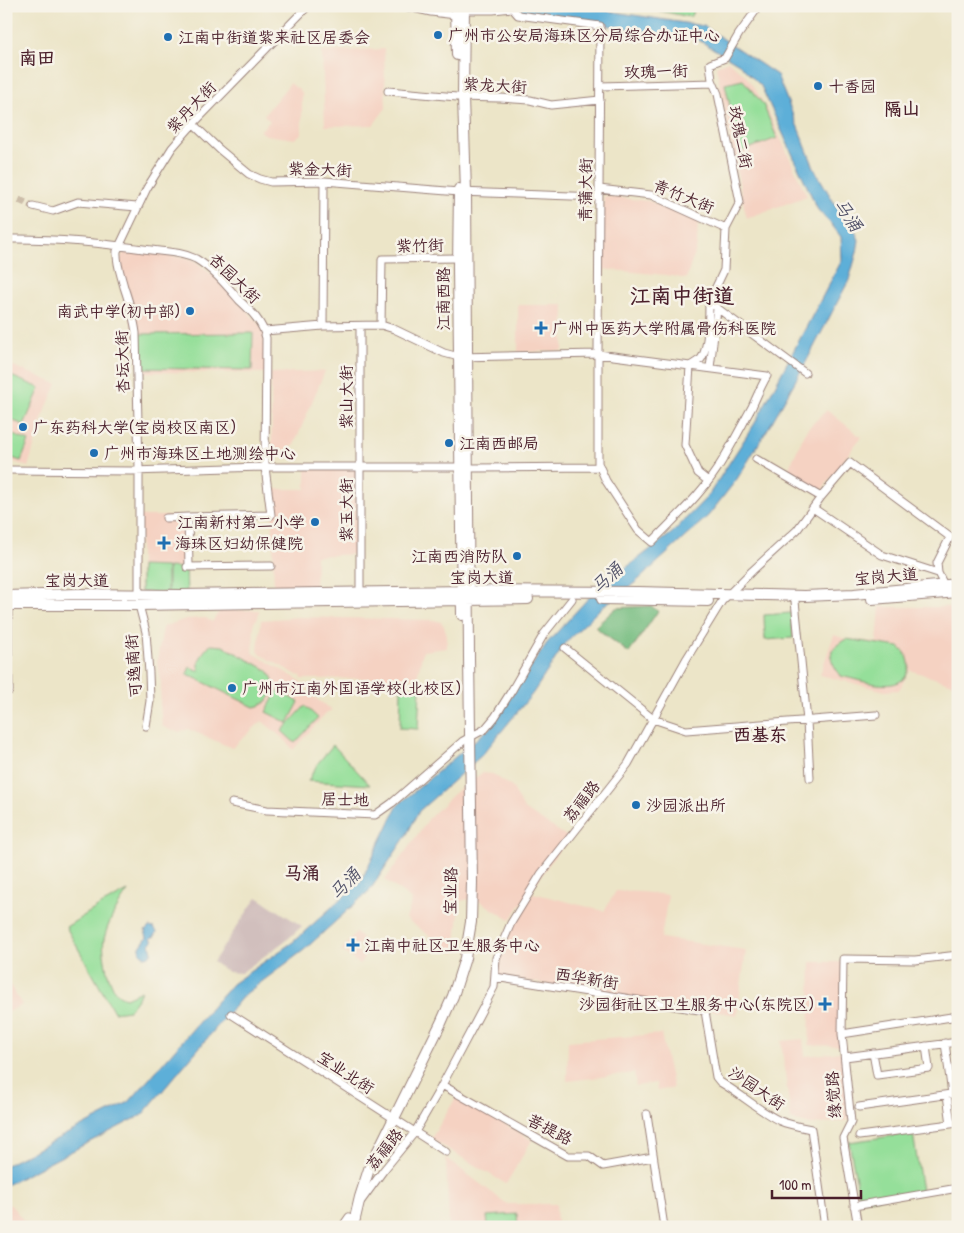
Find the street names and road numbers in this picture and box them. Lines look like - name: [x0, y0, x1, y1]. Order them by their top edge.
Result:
- street label: 玫瑰一街: [624, 59, 688, 83]
- street label: 紫龙大街: [462, 72, 528, 98]
- street label: 紫丹大街: [161, 76, 221, 138]
- street label: 玫瑰二街: [724, 103, 758, 171]
- street label: 紫金大街: [288, 157, 352, 181]
- street label: 青蒲大街: [573, 158, 597, 222]
- street label: 青竹大街: [650, 174, 718, 218]
- street label: 紫竹街: [396, 234, 444, 256]
- street label: 杏园大街: [204, 248, 266, 308]
- street label: 江南西路: [432, 267, 454, 331]
- street label: 杏坛大街: [110, 330, 134, 394]
- street label: 紫山大街: [335, 365, 357, 429]
- street label: 紫玉大街: [335, 478, 357, 542]
- street label: 宝岗大道: [853, 562, 919, 590]
- street label: 宝岗大道: [450, 566, 514, 588]
- street label: 宝岗大道: [45, 569, 109, 591]
- street label: 可逸南街: [120, 633, 146, 699]
- street label: 荔福路: [558, 775, 604, 827]
- street label: 居士地: [321, 788, 369, 810]
- street label: 宝业路: [439, 867, 461, 915]
- street label: 西华新街: [554, 962, 620, 994]
- street label: 宝业北街: [313, 1045, 379, 1099]
- street label: 沙园大街: [724, 1061, 790, 1115]
- street label: 缘觉路: [820, 1070, 846, 1120]
- street label: 菩提路: [524, 1108, 576, 1150]
- street label: 荔福路: [360, 1123, 408, 1175]

